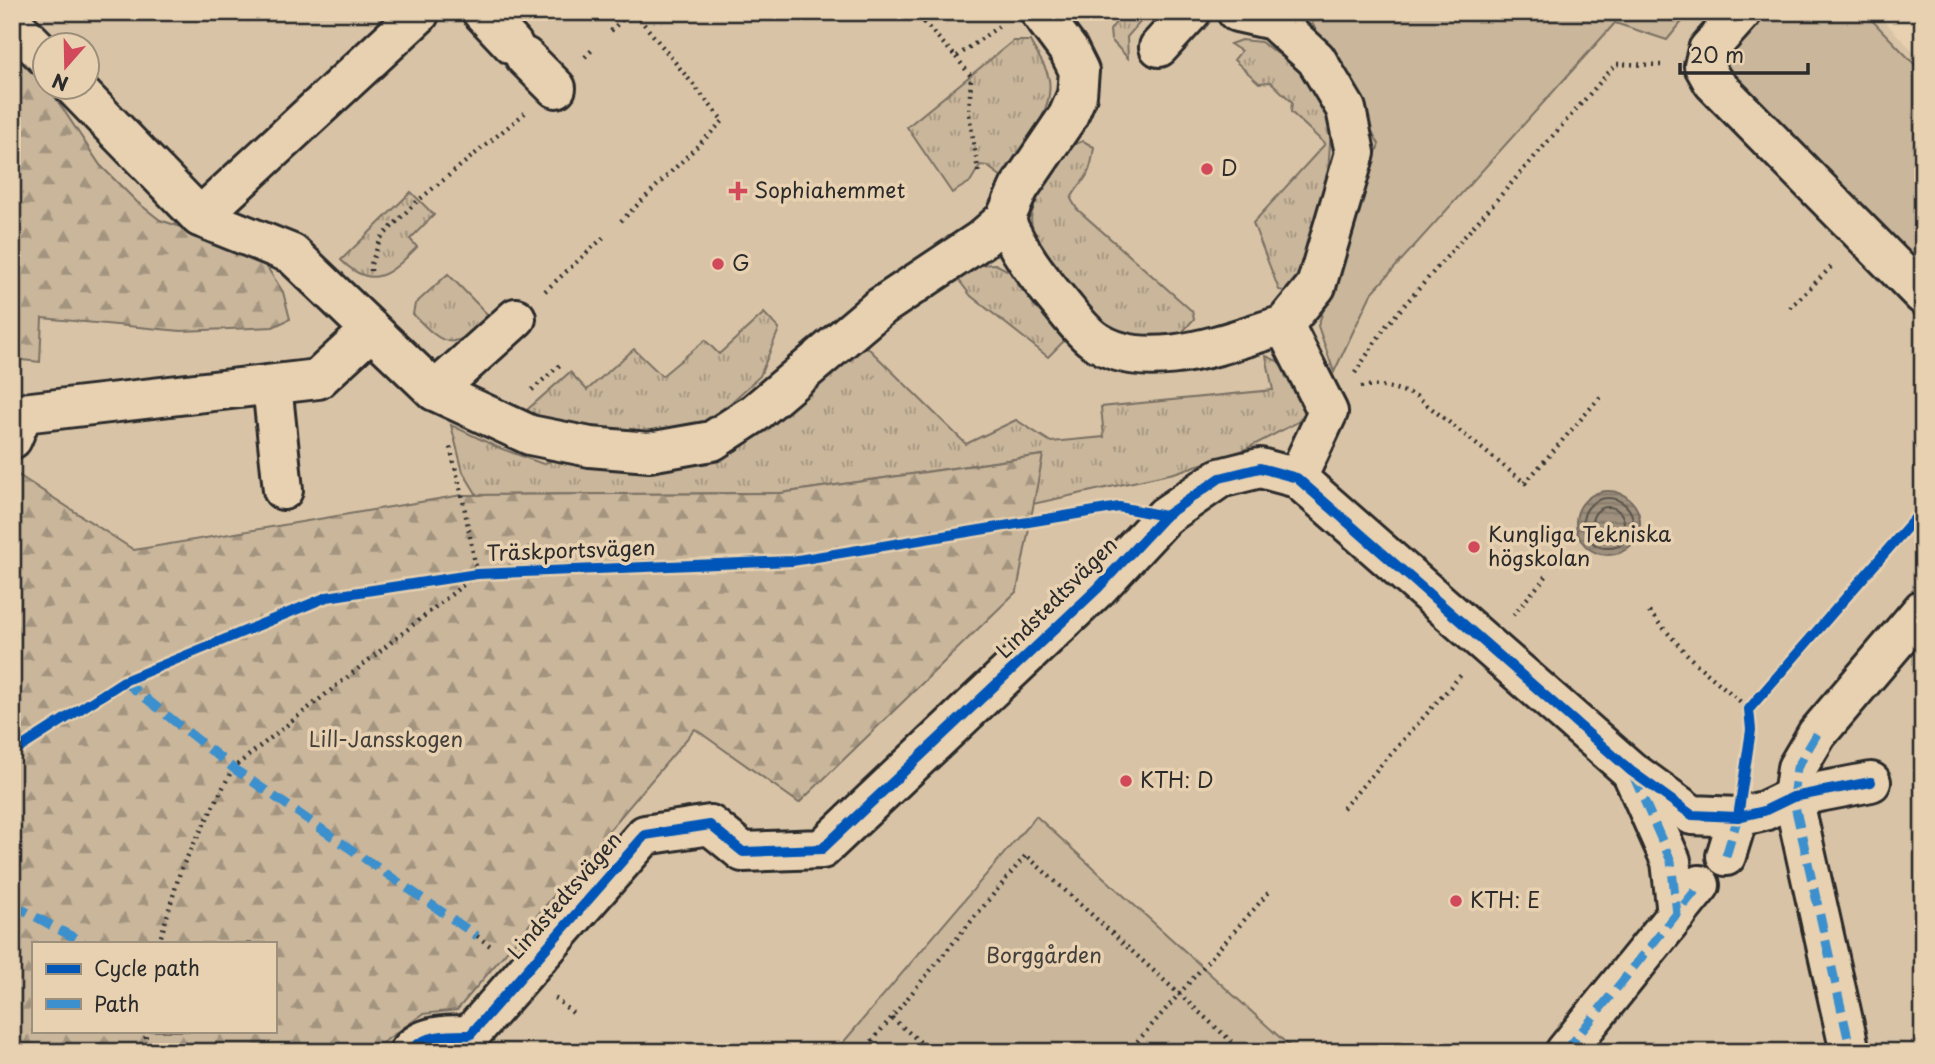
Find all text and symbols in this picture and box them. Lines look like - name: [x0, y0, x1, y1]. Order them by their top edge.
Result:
- north arrow: [32, 32, 102, 102]
- scale bar: [1680, 32, 1807, 76]
- text: 20 m: [1690, 38, 1744, 70]
- text: N: [48, 67, 72, 99]
- place label: D: [1221, 151, 1238, 183]
- marker: D: [1199, 161, 1215, 177]
- place label: Sophiahemmet: [754, 173, 905, 205]
- marker: Sophiahemmet: [728, 181, 748, 201]
- place label: G: [732, 246, 750, 278]
- marker: G: [710, 256, 726, 272]
- place label: Kungliga Tekniska högskolan: [1488, 517, 1671, 573]
- street label: Lindstedtsvägen: [988, 529, 1124, 665]
- street label: Träskportsvägen: [486, 530, 656, 568]
- marker: Kungliga Tekniska högskolan: [1466, 539, 1482, 555]
- park label: Lill-Jansskogen: [309, 722, 463, 754]
- place label: KTH: D: [1140, 763, 1214, 795]
- marker: KTH: D: [1118, 773, 1134, 789]
- street label: Lindstedtsvägen: [499, 824, 628, 966]
- place label: KTH: E: [1470, 883, 1540, 915]
- marker: KTH: E: [1448, 893, 1464, 909]
- park label: Borggården: [986, 938, 1102, 970]
- legend: [32, 942, 276, 1032]
- text: Cycle path: [94, 951, 200, 983]
- text: Path: [94, 987, 139, 1019]

